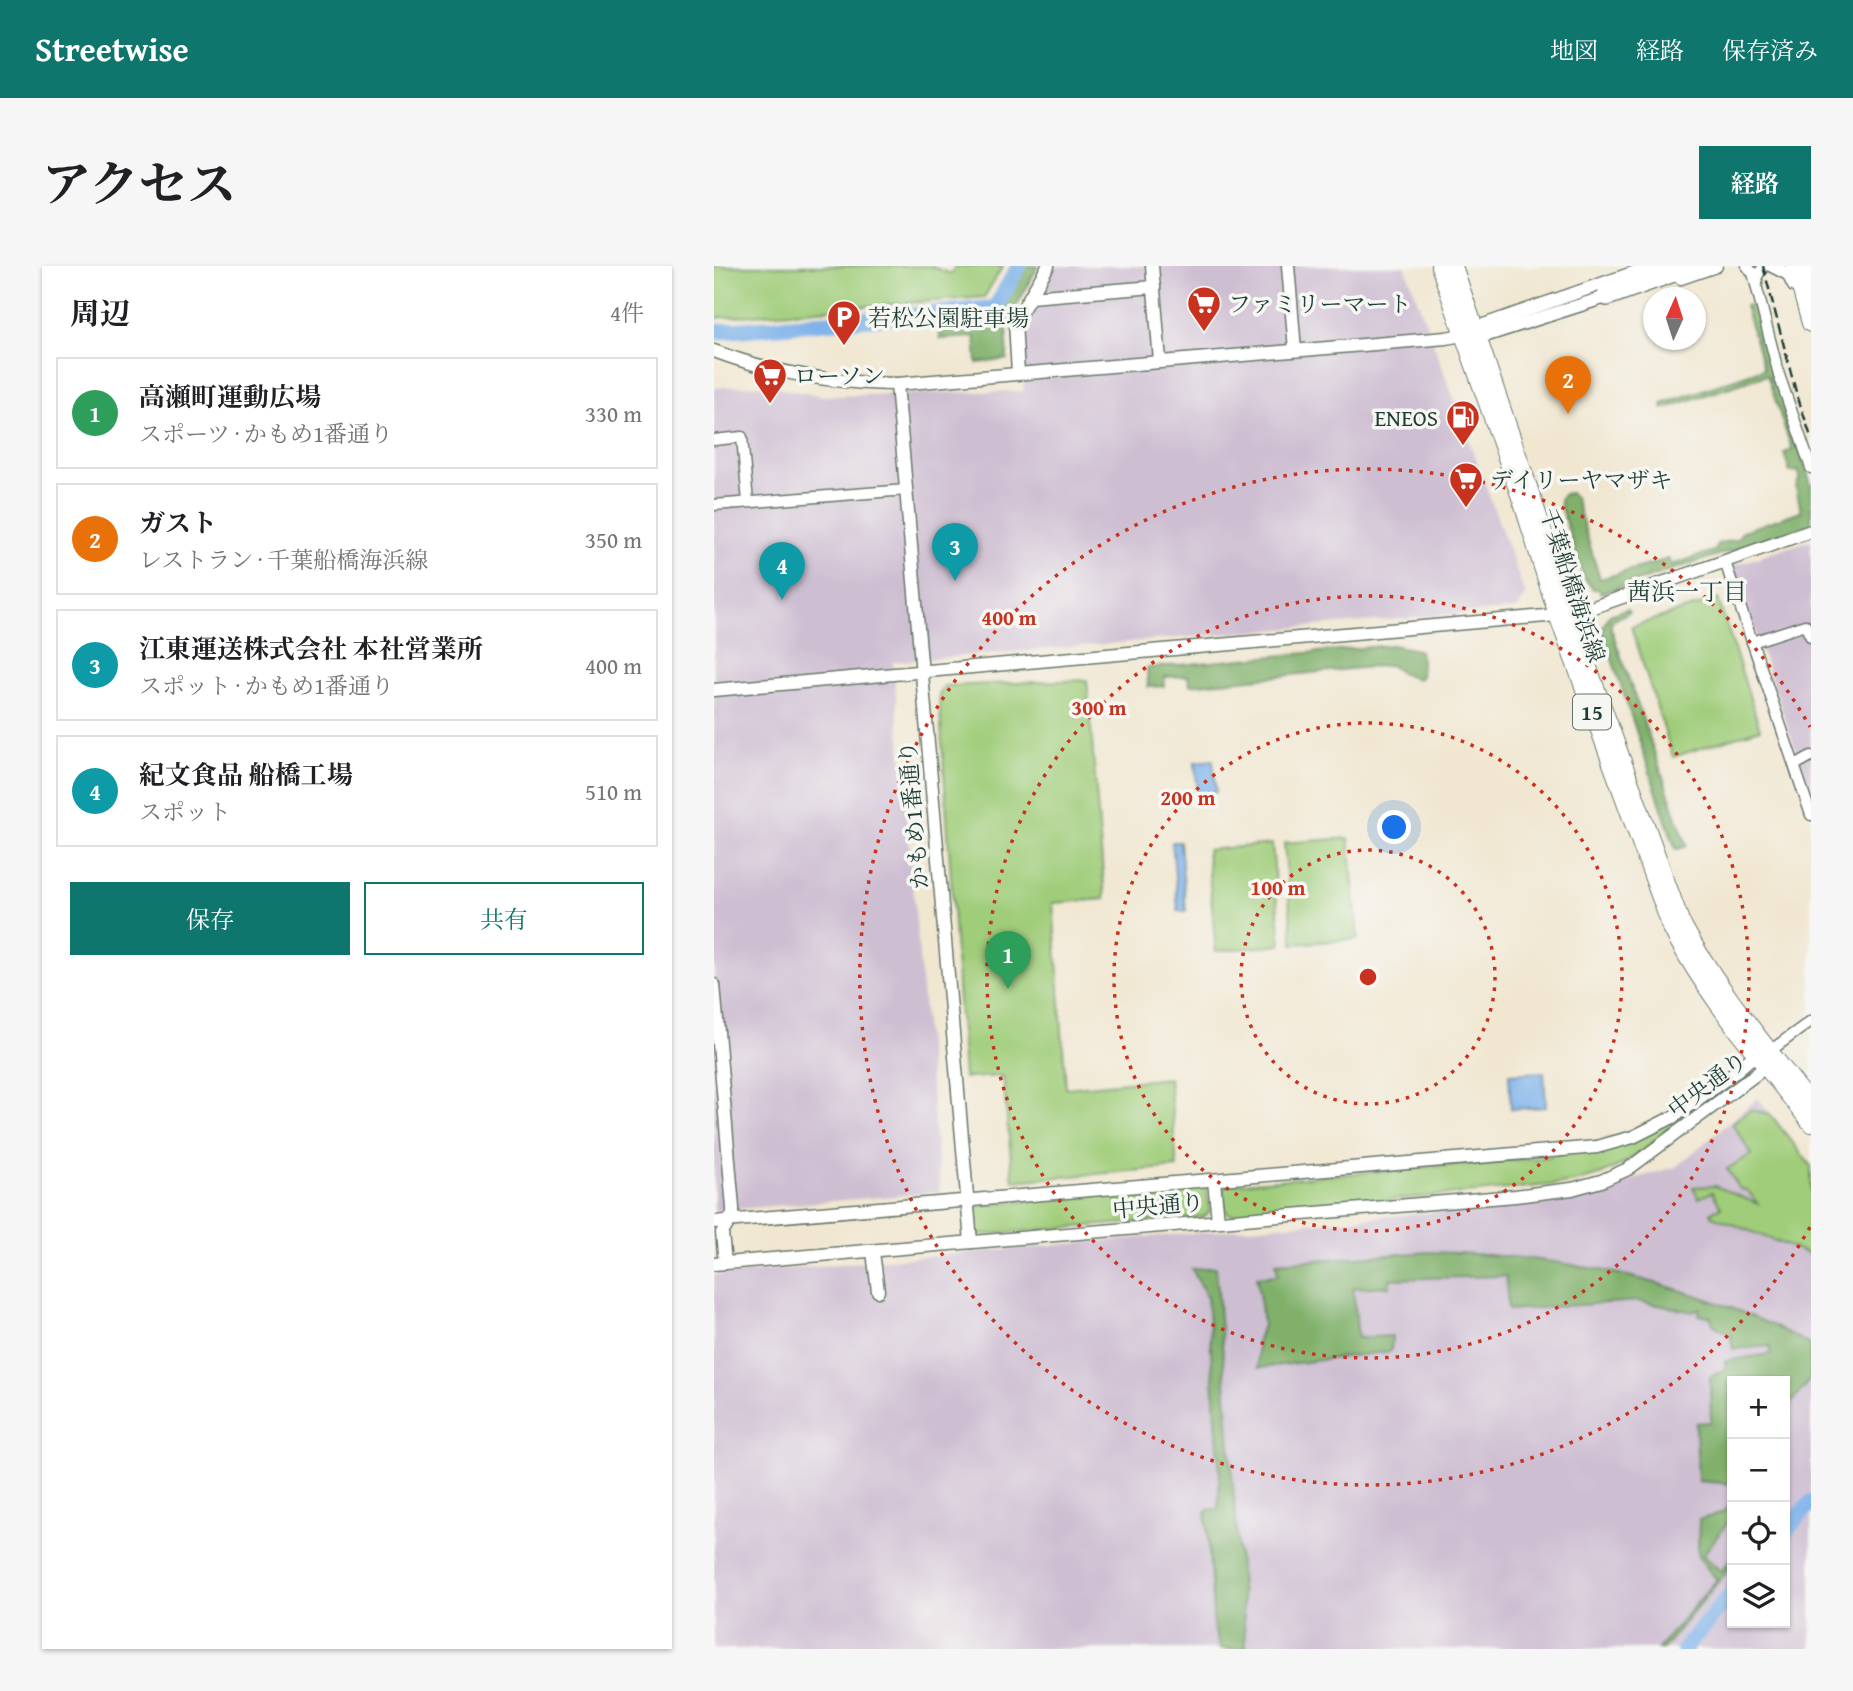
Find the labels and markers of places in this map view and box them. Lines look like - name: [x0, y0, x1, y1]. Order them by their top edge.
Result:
- supermarket icon: ファミリーマート: [1185, 284, 1223, 333]
- place label: ファミリーマート: [1228, 287, 1412, 320]
- parking icon: 若松公園駐車場: [825, 298, 863, 347]
- place label: 若松公園駐車場: [868, 301, 1029, 334]
- supermarket icon: ローソン: [751, 356, 789, 405]
- pin: 2: [1545, 356, 1591, 414]
- place label: ローソン: [794, 359, 885, 392]
- fuel station icon: ENEOS: [1444, 398, 1482, 447]
- place label: ENEOS: [1374, 401, 1438, 434]
- supermarket icon: デイリーヤマザキ: [1447, 460, 1485, 509]
- place label: デイリーヤマザキ: [1490, 463, 1672, 496]
- pin: 3: [932, 523, 978, 581]
- pin: 4: [759, 542, 805, 600]
- pin: 1: [985, 931, 1031, 989]
- centre of rings: [1356, 965, 1380, 989]

